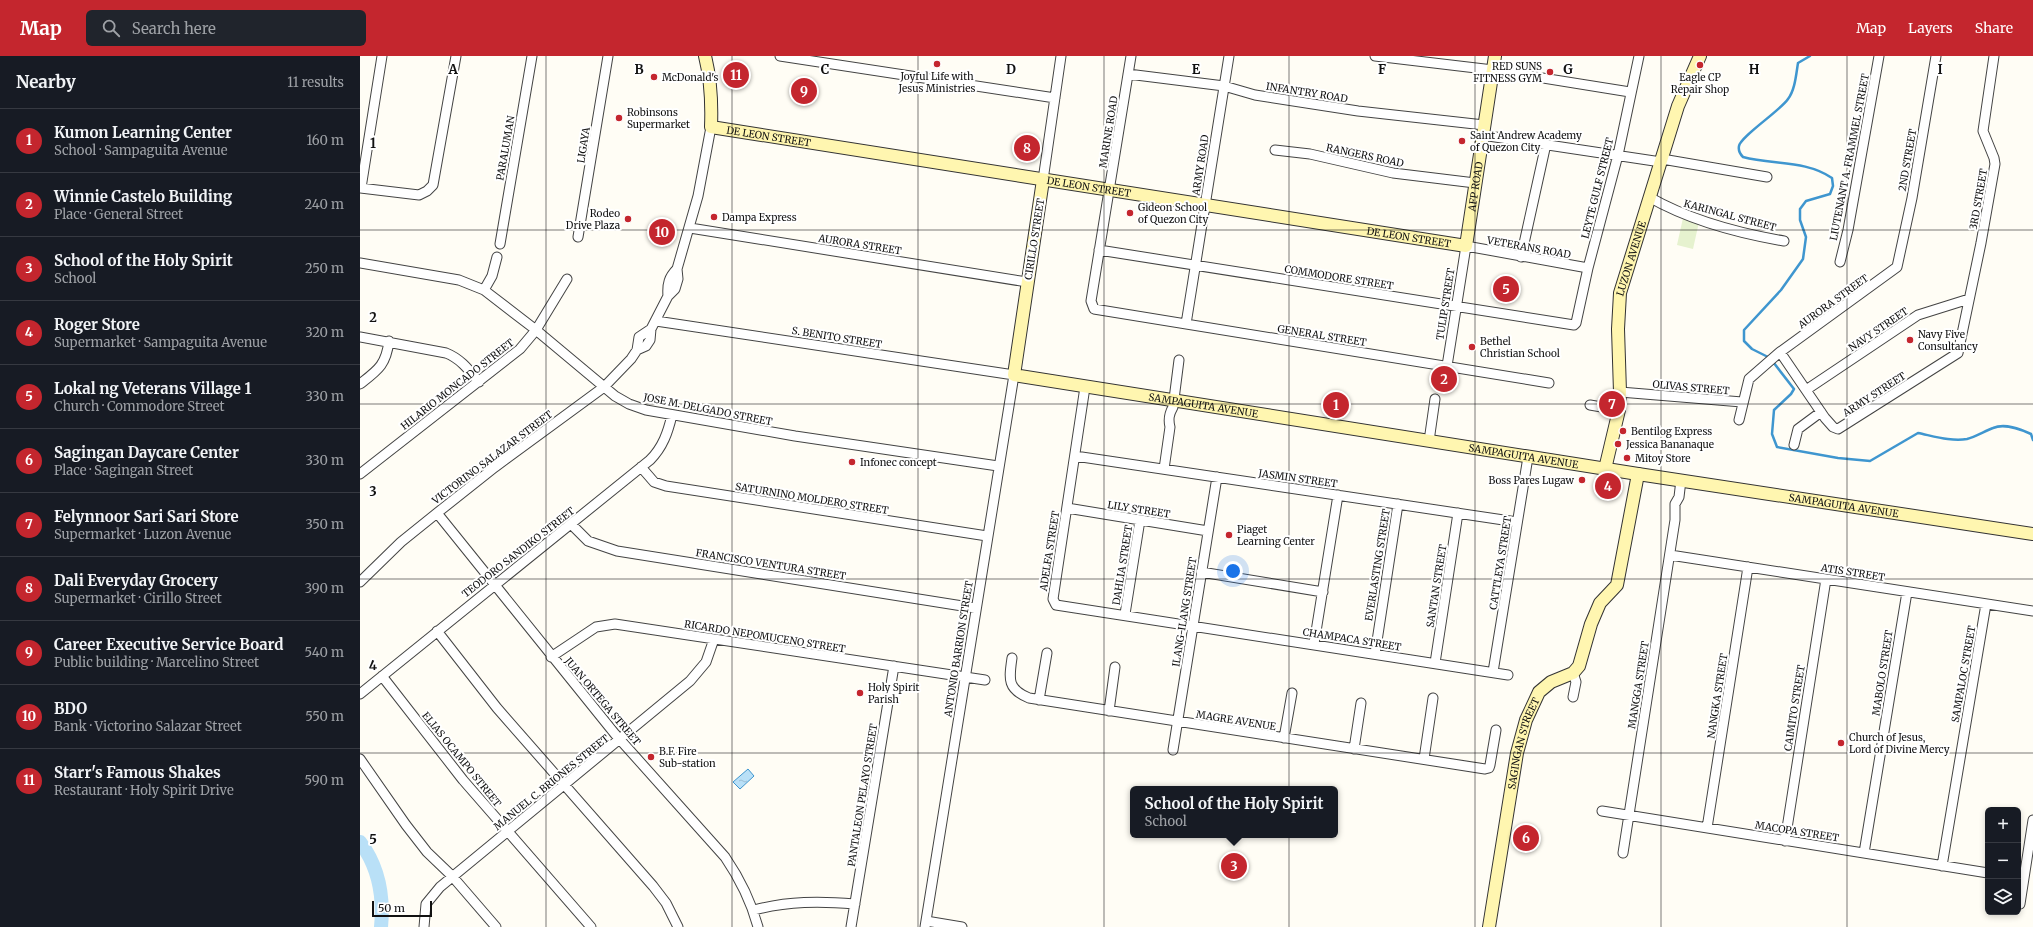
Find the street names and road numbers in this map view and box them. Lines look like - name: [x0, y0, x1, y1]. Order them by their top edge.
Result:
- street label: LIUTENANT A. FRAMMEL STREET: [1827, 72, 1872, 242]
- street label: INFANTRY ROAD: [1265, 80, 1349, 105]
- street label: MARINE ROAD: [1096, 95, 1121, 169]
- street label: PARALUMAN: [493, 114, 518, 181]
- street label: DE LEON STREET: [726, 124, 812, 150]
- street label: LIGAYA: [574, 125, 593, 164]
- street label: 2ND STREET: [1896, 128, 1919, 192]
- street label: ARMY ROAD: [1189, 133, 1212, 197]
- street label: LEYTE GULF STREET: [1579, 136, 1616, 240]
- street label: RANGERS ROAD: [1325, 141, 1405, 170]
- street label: AFP ROAD: [1465, 160, 1486, 213]
- street label: 3RD STREET: [1967, 168, 1990, 231]
- street label: DE LEON STREET: [1046, 174, 1132, 200]
- street label: CIRILLO STREET: [1022, 197, 1047, 281]
- street label: KARINGAL STREET: [1682, 197, 1778, 234]
- street label: LUZON AVENUE: [1613, 219, 1649, 298]
- street label: DE LEON STREET: [1366, 224, 1452, 251]
- street label: AURORA STREET: [816, 231, 902, 257]
- street label: VETERANS ROAD: [1485, 234, 1572, 261]
- street label: COMMODORE STREET: [1283, 262, 1394, 293]
- street label: TULIP STREET: [1433, 267, 1458, 341]
- street label: AURORA STREET: [1795, 271, 1871, 332]
- street label: NAVY STREET: [1846, 305, 1911, 354]
- street label: GENERAL STREET: [1276, 322, 1367, 349]
- street label: S. BENITO STREET: [791, 324, 883, 351]
- street label: HILARIO MONCADO STREET: [398, 336, 517, 433]
- street label: ARMY STREET: [1840, 369, 1908, 420]
- street label: OLIVAS STREET: [1652, 378, 1730, 397]
- street label: JOSE M. DELGADO STREET: [641, 390, 773, 428]
- street label: SAMPAGUITA AVENUE: [1148, 390, 1260, 421]
- street label: VICTORINO SALAZAR STREET: [429, 408, 555, 508]
- street label: SAMPAGUITA AVENUE: [1468, 441, 1580, 472]
- street label: JASMIN STREET: [1257, 466, 1338, 490]
- street label: SATURNINO MOLDERO STREET: [734, 480, 890, 517]
- street label: SAMPAGUITA AVENUE: [1788, 491, 1900, 521]
- street label: LILY STREET: [1107, 498, 1171, 521]
- street label: TEODORO SANDIKO STREET: [459, 504, 577, 600]
- street label: EVERLASTING STREET: [1362, 508, 1393, 622]
- street label: ADELFA STREET: [1037, 510, 1062, 593]
- street label: CATTLEYA STREET: [1487, 515, 1514, 611]
- street label: DAHLIA STREET: [1110, 524, 1135, 606]
- street label: SANTAN STREET: [1424, 544, 1449, 629]
- street label: FRANCISCO VENTURA STREET: [695, 546, 847, 583]
- street label: ILANG-ILANG STREET: [1169, 556, 1200, 668]
- street label: ATIS STREET: [1819, 561, 1886, 584]
- street label: ANTONIO BARRION STREET: [941, 580, 976, 719]
- street label: RICARDO NEPOMUCENO STREET: [683, 617, 847, 656]
- street label: CHAMPACA STREET: [1302, 625, 1402, 654]
- street label: SAMPALOC STREET: [1949, 625, 1978, 723]
- street label: MABOLO STREET: [1869, 629, 1896, 717]
- street label: MANGGA STREET: [1625, 640, 1652, 730]
- street label: NANGKA STREET: [1704, 653, 1731, 740]
- street label: JUAN ORTEGA STREET: [561, 654, 643, 748]
- street label: CAIMITO STREET: [1781, 664, 1808, 752]
- street label: SAGINGAN STREET: [1505, 695, 1543, 791]
- street label: MAGRE AVENUE: [1195, 708, 1278, 733]
- street label: ELIAS OCAMPO STREET: [419, 709, 504, 809]
- street label: PANTALEON PELAYO STREET: [845, 723, 880, 867]
- street label: MANUEL C. BRIONES STREET: [491, 732, 612, 833]
- street label: MACOPA STREET: [1754, 818, 1840, 845]

